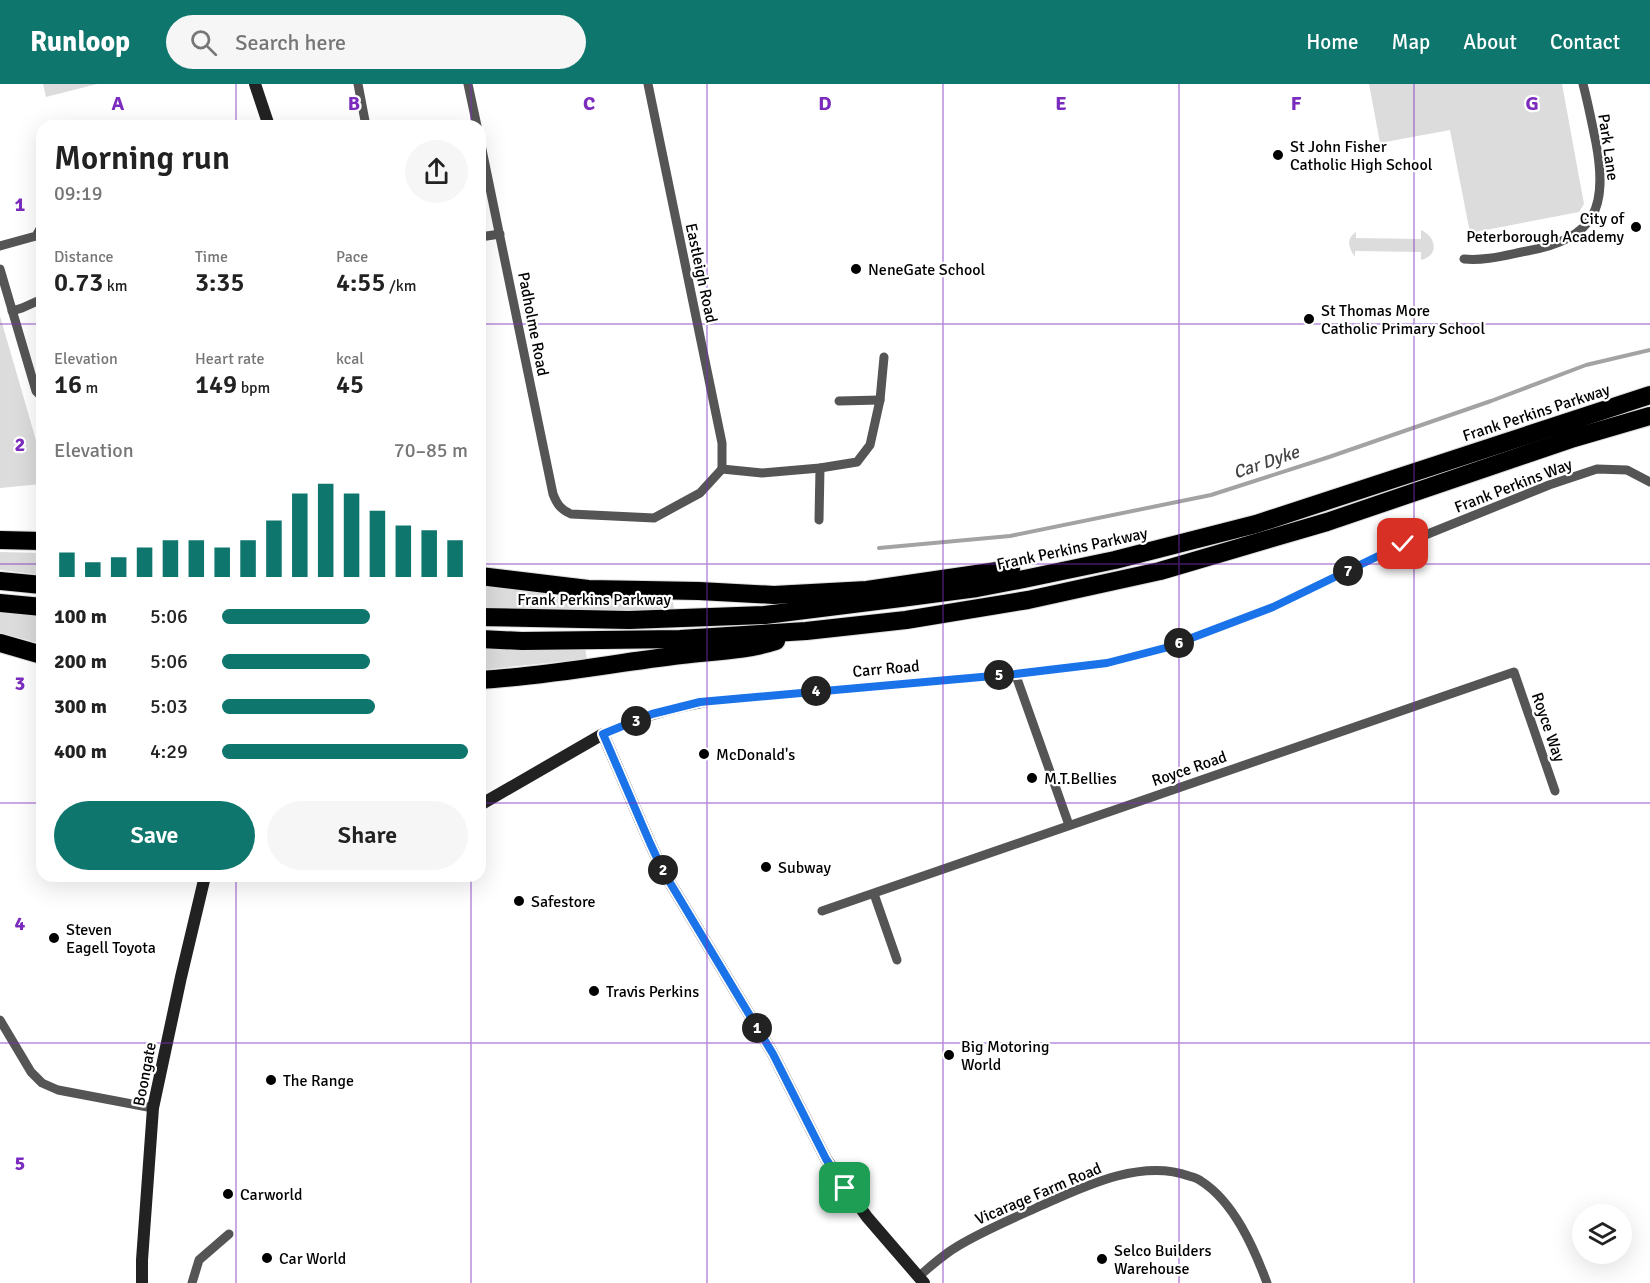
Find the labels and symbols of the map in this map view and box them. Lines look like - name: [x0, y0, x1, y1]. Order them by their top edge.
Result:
- text: A: [112, 91, 125, 116]
- text: B: [348, 91, 360, 116]
- text: C: [583, 91, 595, 116]
- text: D: [818, 91, 832, 116]
- text: E: [1055, 91, 1067, 116]
- text: F: [1291, 91, 1302, 116]
- text: G: [1525, 91, 1539, 116]
- street label: Park Lane: [1593, 112, 1623, 182]
- place label: St John Fisher Catholic High School: [1290, 137, 1433, 175]
- marker: St John Fisher Catholic High School: [1271, 148, 1285, 162]
- text: 1: [15, 192, 26, 217]
- place label: City of Peterborough Academy: [1466, 209, 1625, 247]
- marker: City of Peterborough Academy: [1629, 220, 1643, 234]
- street label: Eastleigh Road: [681, 222, 721, 325]
- place label: NeneGate School: [868, 260, 986, 280]
- marker: NeneGate School: [849, 262, 863, 276]
- street label: Padholme Road: [513, 270, 553, 378]
- place label: St Thomas More Catholic Primary School: [1321, 301, 1485, 339]
- marker: St Thomas More Catholic Primary School: [1302, 312, 1316, 326]
- street label: Frank Perkins Parkway: [1460, 380, 1613, 446]
- text: 2: [15, 432, 25, 457]
- water label: Car Dyke: [1230, 440, 1303, 484]
- street label: Frank Perkins Way: [1452, 454, 1576, 518]
- pin: [1377, 518, 1428, 569]
- street label: Frank Perkins Parkway: [995, 523, 1150, 575]
- pin: 7: [1333, 556, 1363, 586]
- street label: Frank Perkins Parkway: [517, 590, 671, 610]
- pin: 6: [1164, 628, 1194, 658]
- street label: Carr Road: [852, 656, 920, 682]
- pin: 5: [984, 660, 1014, 690]
- text: 3: [15, 671, 25, 696]
- pin: 4: [801, 676, 831, 706]
- street label: Royce Way: [1527, 690, 1569, 765]
- pin: 3: [621, 706, 651, 736]
- place label: McDonald's: [716, 745, 795, 765]
- marker: McDonald's: [697, 747, 711, 761]
- street label: Royce Road: [1149, 747, 1229, 791]
- place label: M.T.Bellies: [1044, 769, 1117, 789]
- marker: M.T.Bellies: [1025, 771, 1039, 785]
- pin: 2: [648, 855, 678, 885]
- place label: Subway: [778, 858, 831, 878]
- marker: Subway: [759, 860, 773, 874]
- place label: Safestore: [531, 892, 596, 912]
- marker: Safestore: [512, 894, 526, 908]
- text: 4: [15, 911, 26, 936]
- place label: Steven Eagell Toyota: [66, 920, 156, 958]
- marker: Steven Eagell Toyota: [47, 931, 61, 945]
- place label: Travis Perkins: [606, 982, 699, 1002]
- marker: Travis Perkins: [587, 984, 601, 998]
- pin: 1: [742, 1013, 772, 1043]
- place label: Big Motoring World: [961, 1037, 1050, 1075]
- street label: Boongate: [129, 1040, 161, 1108]
- marker: Big Motoring World: [942, 1048, 956, 1062]
- place label: The Range: [283, 1071, 354, 1091]
- marker: The Range: [264, 1073, 278, 1087]
- text: 5: [15, 1151, 25, 1176]
- street label: Vicarage Farm Road: [972, 1158, 1105, 1230]
- pin: [819, 1162, 870, 1213]
- place label: Carworld: [240, 1185, 303, 1205]
- marker: Carworld: [221, 1187, 235, 1201]
- place label: Selco Builders Warehouse: [1114, 1241, 1211, 1279]
- place label: Car World: [279, 1249, 346, 1269]
- marker: Car World: [260, 1251, 274, 1265]
- marker: Selco Builders Warehouse: [1095, 1252, 1109, 1266]

